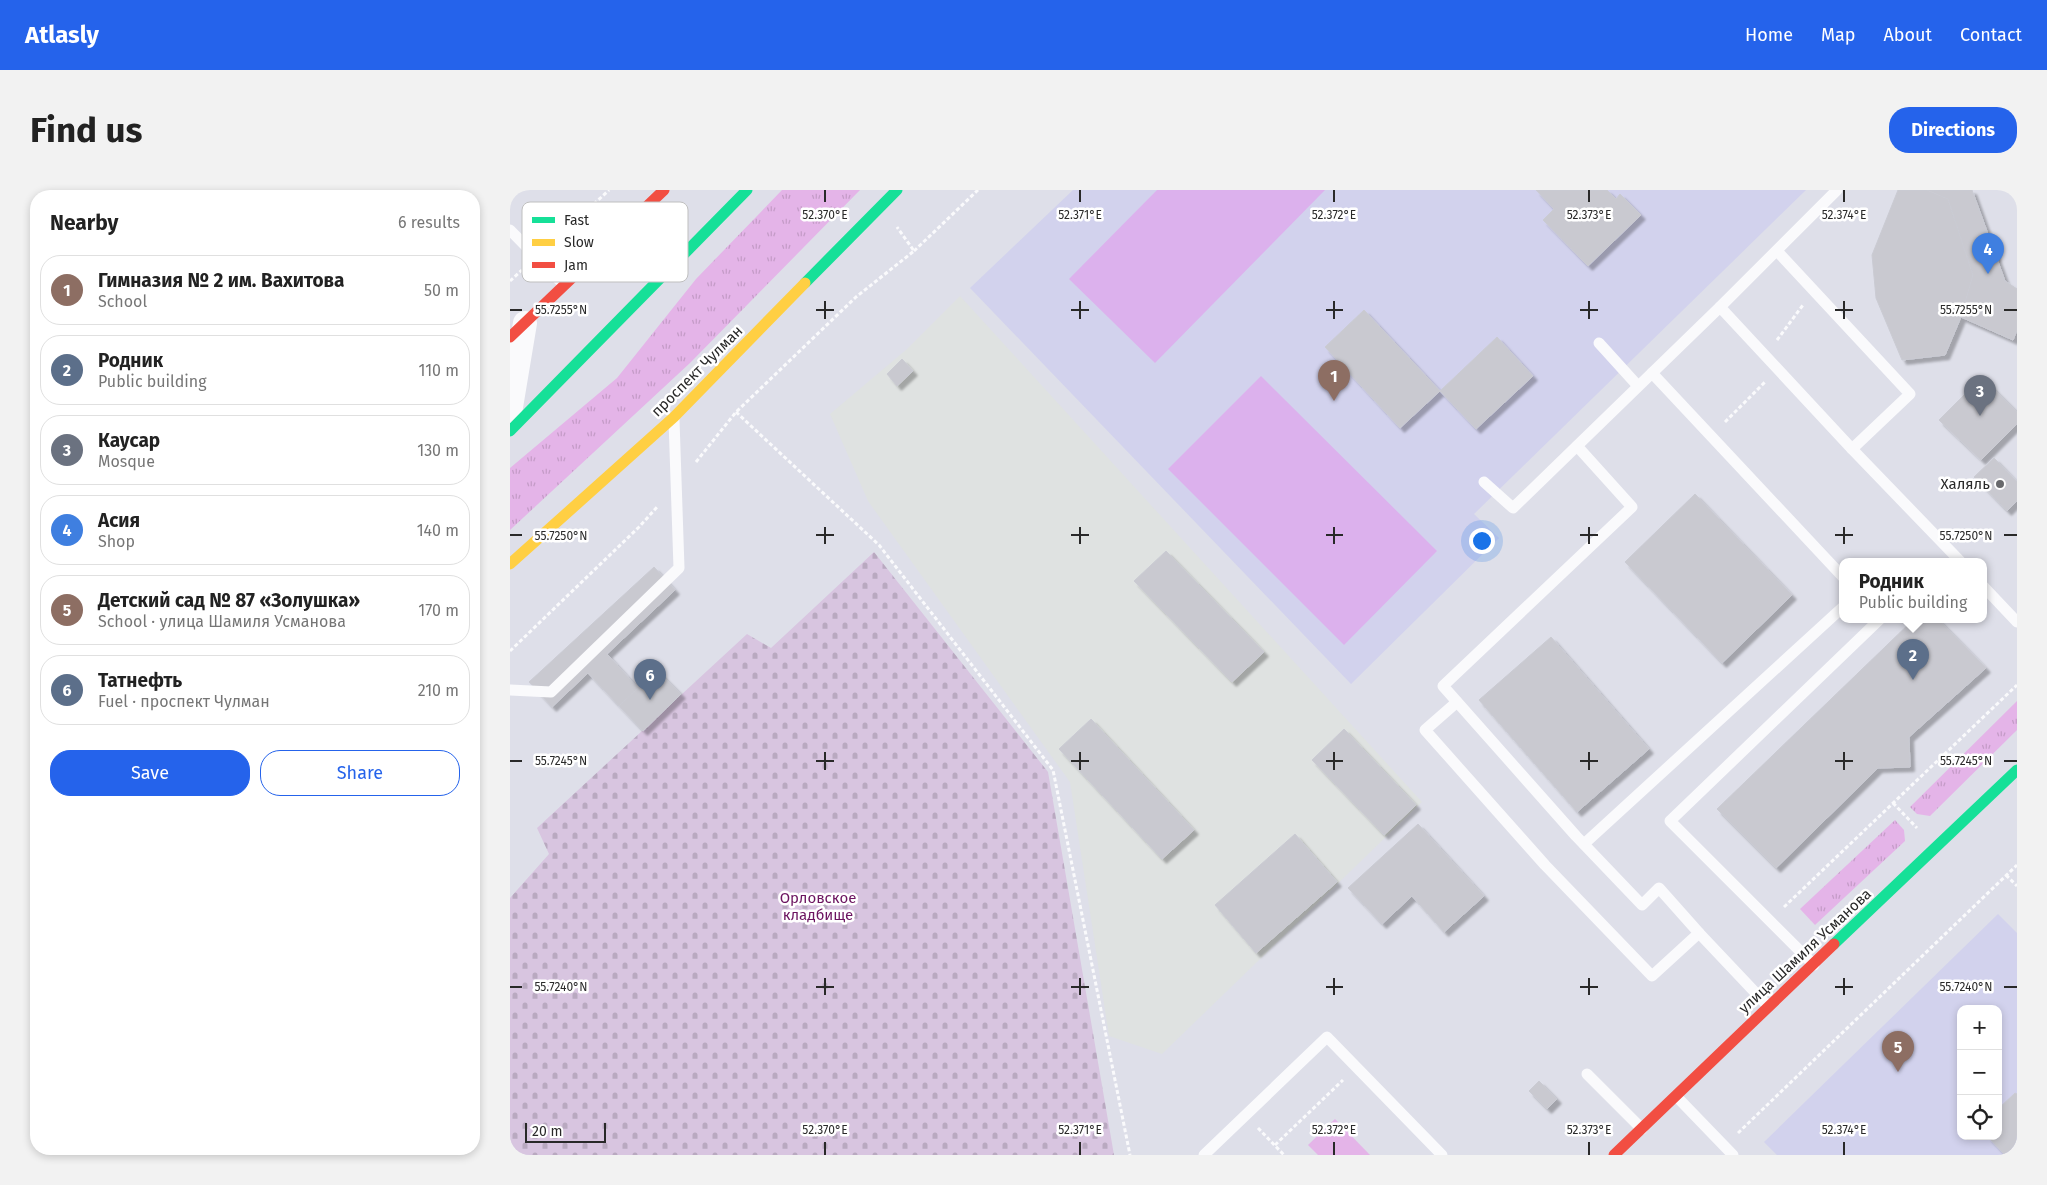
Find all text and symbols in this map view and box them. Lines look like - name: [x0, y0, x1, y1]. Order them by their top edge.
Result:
- text: Atlasly: [25, 21, 99, 49]
- text: Home: [1745, 24, 1793, 46]
- text: Map: [1821, 24, 1855, 46]
- text: About: [1883, 24, 1932, 46]
- text: Contact: [1960, 24, 2022, 46]
- button: Directions: [1889, 107, 2017, 153]
- text: Find us: [30, 109, 142, 151]
- legend: [522, 202, 688, 282]
- text: 52.370°E: [802, 208, 848, 222]
- text: 52.371°E: [1058, 208, 1102, 222]
- text: 52.372°E: [1312, 208, 1356, 222]
- text: 52.373°E: [1567, 208, 1611, 222]
- text: 52.374°E: [1822, 208, 1866, 222]
- text: Nearby: [50, 210, 118, 236]
- text: Fast: [564, 212, 590, 229]
- text: 6 results: [398, 213, 460, 232]
- pin: 4: [1972, 233, 2004, 274]
- text: Slow: [564, 234, 594, 251]
- text: Jam: [564, 257, 588, 274]
- text: Гимназия № 2 им. Вахитова: [98, 269, 344, 292]
- text: 1: [63, 281, 71, 300]
- text: 50 m: [424, 281, 459, 300]
- text: School: [98, 292, 147, 311]
- text: 55.7255°N: [535, 303, 587, 317]
- text: 55.7255°N: [1940, 303, 1992, 317]
- street label: проспект Чулман: [648, 322, 746, 420]
- text: Родник: [98, 349, 163, 372]
- pin: 1: [1318, 360, 1350, 401]
- text: 2: [63, 361, 71, 380]
- text: 110 m: [418, 361, 459, 380]
- text: Public building: [98, 372, 206, 391]
- pin: 3: [1964, 375, 1996, 416]
- text: Каусар: [98, 429, 160, 452]
- text: 3: [63, 441, 71, 460]
- text: 130 m: [417, 441, 459, 460]
- text: Mosque: [98, 452, 155, 471]
- place label: Халяль: [1941, 475, 1990, 493]
- marker: Халяль: [1994, 478, 2006, 490]
- text: Асия: [98, 509, 140, 532]
- text: 4: [62, 521, 72, 540]
- text: 140 m: [417, 521, 459, 540]
- your location: [1469, 528, 1495, 554]
- text: 55.7250°N: [534, 529, 588, 543]
- text: 55.7250°N: [1939, 529, 1993, 543]
- text: Shop: [98, 532, 135, 551]
- popup: [1839, 558, 1987, 623]
- text: Родник: [1859, 570, 1924, 593]
- text: Детский сад № 87 «Золушка»: [98, 589, 360, 612]
- text: Public building: [1859, 593, 1967, 612]
- text: 5: [63, 601, 71, 620]
- text: 170 m: [418, 601, 459, 620]
- text: School · улица Шамиля Усманова: [98, 612, 346, 631]
- pin: 2: [1897, 639, 1929, 680]
- pin: 6: [634, 659, 666, 700]
- text: Татнефть: [98, 669, 182, 692]
- text: 6: [62, 681, 72, 700]
- text: 210 m: [418, 681, 459, 700]
- text: Fuel · проспект Чулман: [98, 692, 270, 711]
- button: Save: [50, 750, 250, 796]
- button: Share: [260, 750, 460, 796]
- text: 55.7245°N: [535, 754, 587, 768]
- text: 55.7245°N: [1940, 754, 1992, 768]
- street label: улица Шамиля Усманова: [1735, 885, 1875, 1017]
- park label: Орловское кладбище: [780, 889, 856, 924]
- text: 55.7240°N: [534, 980, 588, 994]
- text: 55.7240°N: [1939, 980, 1993, 994]
- map controls: [1957, 1005, 2002, 1140]
- button: +: [1957, 1005, 2002, 1050]
- pin: 5: [1882, 1031, 1914, 1072]
- button: −: [1957, 1050, 2002, 1095]
- button: locate: [1957, 1095, 2002, 1140]
- scale bar: [525, 1120, 606, 1143]
- text: 20 m: [532, 1123, 562, 1140]
- text: 52.370°E: [802, 1123, 848, 1137]
- text: 52.371°E: [1058, 1123, 1102, 1137]
- text: 52.372°E: [1312, 1123, 1356, 1137]
- text: 52.373°E: [1567, 1123, 1611, 1137]
- text: 52.374°E: [1822, 1123, 1866, 1137]

